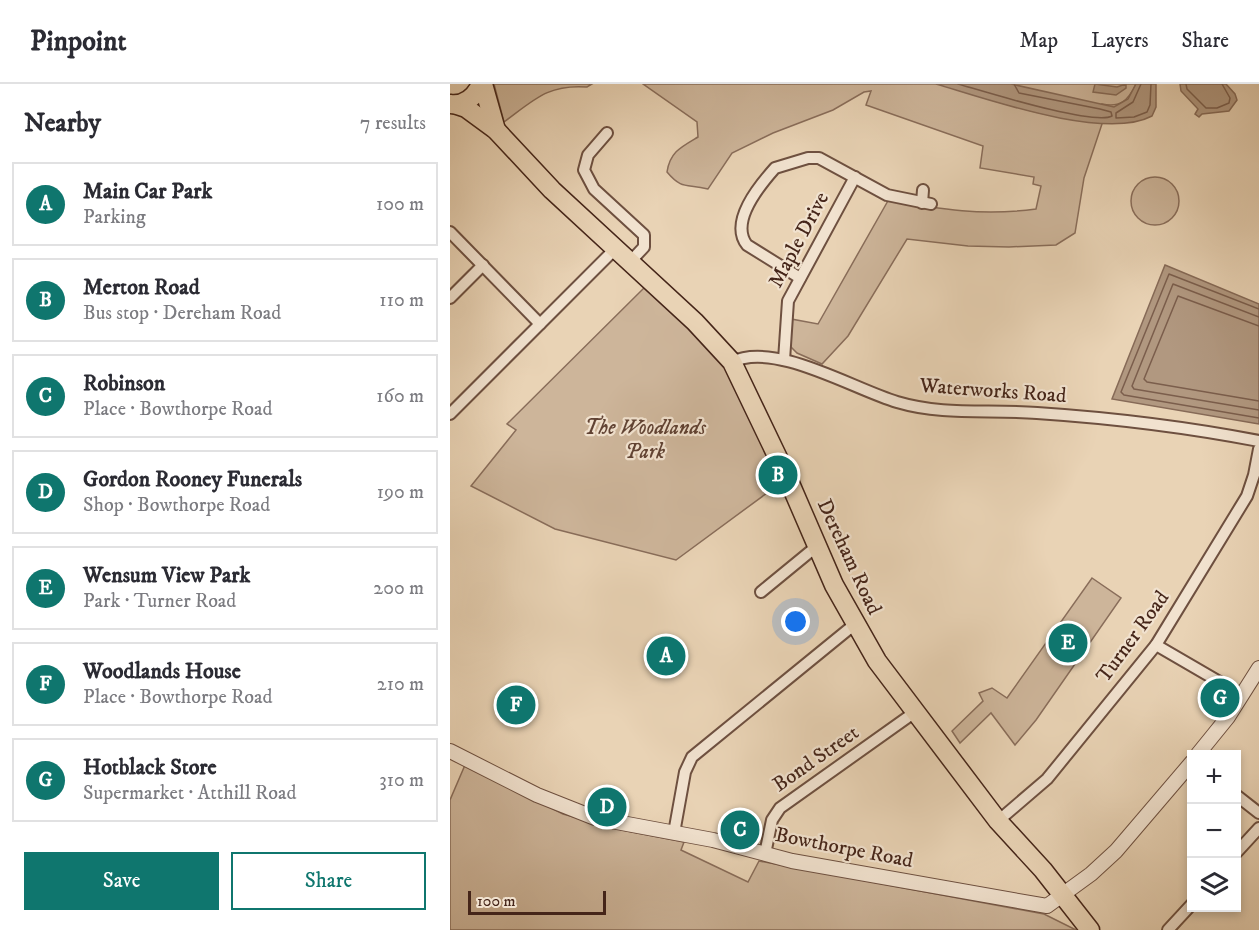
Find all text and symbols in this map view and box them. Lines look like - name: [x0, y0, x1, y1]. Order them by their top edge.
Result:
- text: Pinpoint: [30, 24, 126, 59]
- text: Map: [1019, 28, 1058, 54]
- text: Layers: [1091, 28, 1149, 54]
- text: Share: [1182, 28, 1229, 54]
- text: Nearby: [24, 107, 101, 140]
- text: 7 results: [360, 111, 426, 136]
- text: Main Car Park: [83, 178, 212, 205]
- street label: Maple Drive: [763, 187, 835, 292]
- text: A: [39, 192, 52, 217]
- text: 100 m: [376, 192, 424, 217]
- text: Parking: [83, 205, 146, 230]
- text: Merton Road: [83, 274, 200, 301]
- text: B: [39, 288, 52, 313]
- text: 110 m: [379, 288, 424, 313]
- text: Bus stop · Dereham Road: [83, 301, 281, 326]
- text: Robinson: [83, 370, 165, 397]
- street label: Waterworks Road: [918, 373, 1068, 409]
- text: C: [39, 384, 52, 409]
- text: 160 m: [376, 384, 424, 409]
- text: Place · Bowthorpe Road: [83, 397, 272, 422]
- park label: The Woodlands Park: [584, 415, 706, 465]
- pin: B: [758, 452, 798, 498]
- text: Gordon Rooney Funerals: [83, 466, 302, 493]
- text: D: [38, 480, 53, 505]
- text: 190 m: [377, 480, 424, 505]
- text: Shop · Bowthorpe Road: [83, 493, 270, 518]
- street label: Dereham Road: [811, 495, 887, 619]
- text: Wensum View Park: [83, 562, 250, 589]
- text: E: [38, 576, 53, 601]
- text: 200 m: [373, 576, 424, 601]
- street label: Turner Road: [1091, 585, 1175, 688]
- text: Park · Turner Road: [83, 589, 236, 614]
- your location: [781, 607, 810, 636]
- pin: E: [1048, 620, 1088, 666]
- pin: A: [646, 634, 686, 678]
- text: Woodlands House: [83, 658, 241, 685]
- text: F: [39, 672, 52, 697]
- text: 210 m: [377, 672, 424, 697]
- pin: G: [1200, 676, 1240, 720]
- pin: F: [496, 682, 536, 728]
- text: Place · Bowthorpe Road: [83, 685, 272, 710]
- street label: Bond Street: [768, 720, 864, 798]
- map controls: [1187, 750, 1241, 912]
- button: +: [1187, 750, 1241, 804]
- text: Hotblack Store: [83, 754, 217, 781]
- text: G: [39, 768, 52, 793]
- text: 310 m: [379, 768, 424, 793]
- text: Supermarket · Atthill Road: [83, 781, 297, 806]
- pin: D: [588, 784, 626, 830]
- button: −: [1187, 804, 1241, 858]
- pin: C: [720, 808, 760, 852]
- street label: Bowthorpe Road: [773, 822, 916, 874]
- button: Save: [24, 852, 219, 910]
- button: Share: [231, 852, 426, 910]
- button: layers: [1187, 858, 1241, 912]
- scale bar: [468, 888, 606, 916]
- text: 100 m: [477, 891, 516, 911]

